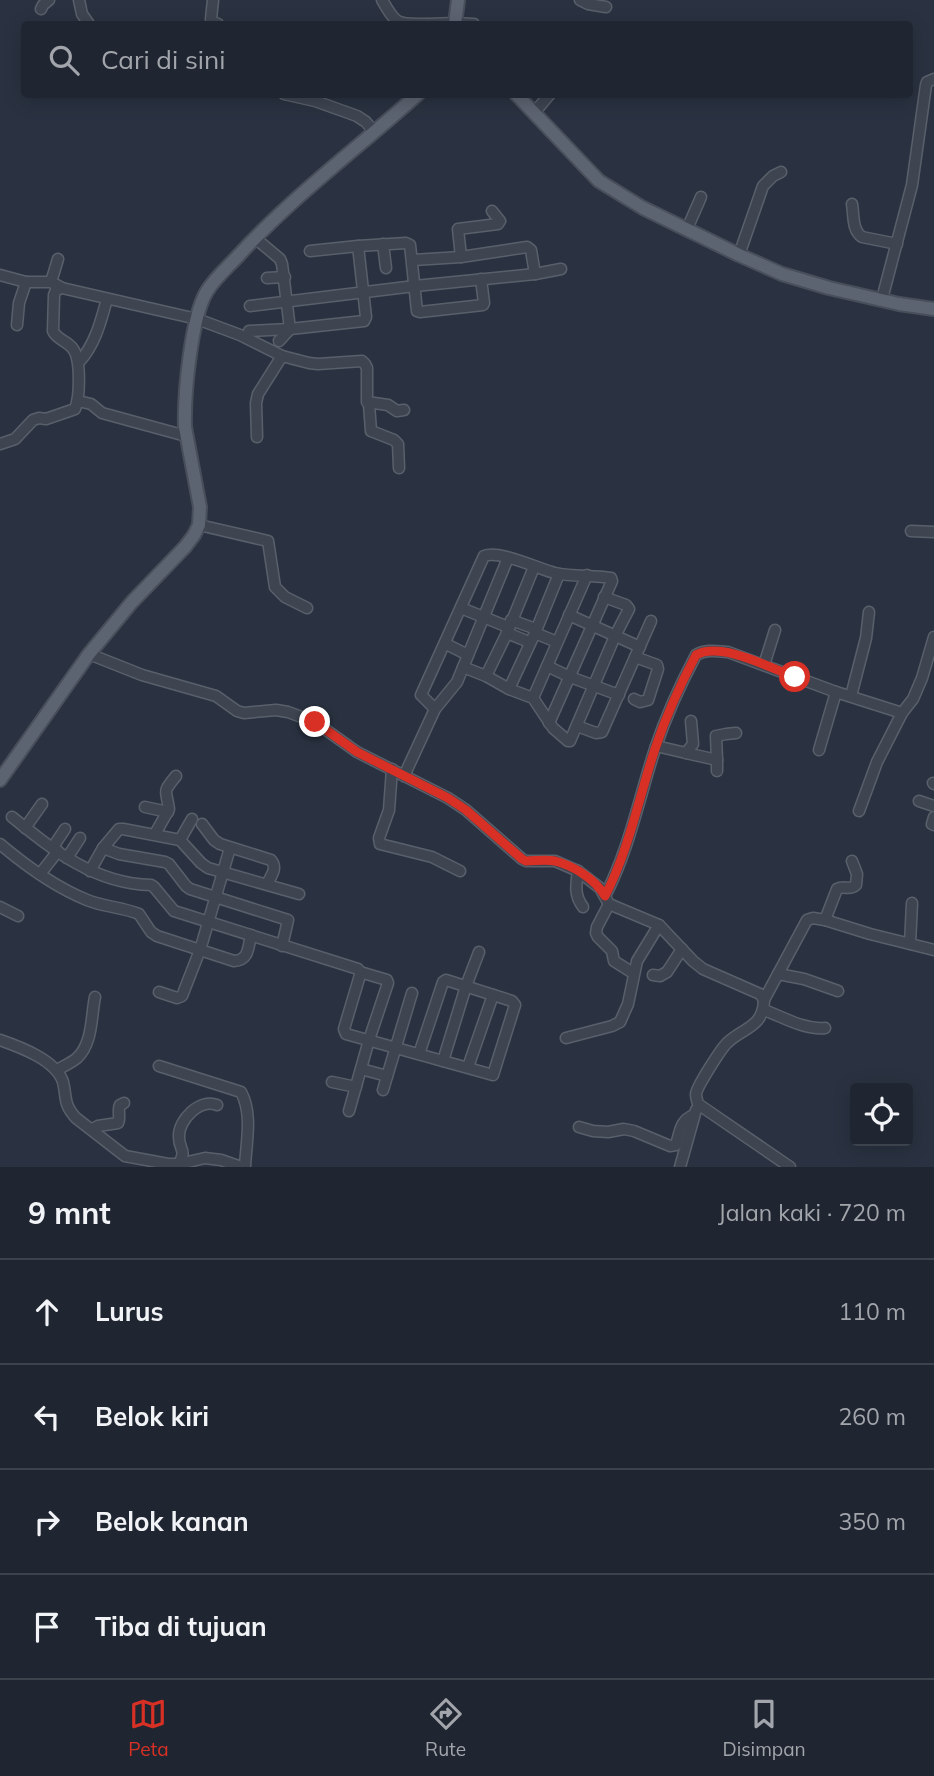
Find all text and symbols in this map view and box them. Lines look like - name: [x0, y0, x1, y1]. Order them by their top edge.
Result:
- search box: [21, 21, 913, 98]
- icon: search: [45, 41, 83, 79]
- text: Cari di sini: [101, 43, 225, 76]
- route start: [779, 661, 810, 692]
- route end: [299, 706, 330, 737]
- map controls: [850, 1083, 913, 1146]
- button: locate: [850, 1083, 913, 1146]
- text: 9 mnt: [28, 1194, 111, 1232]
- text: Jalan kaki · 720 m: [718, 1198, 906, 1227]
- icon: ahead: [28, 1293, 66, 1331]
- text: Lurus: [95, 1295, 164, 1328]
- text: 110 m: [838, 1297, 906, 1326]
- icon: left: [28, 1398, 66, 1436]
- text: Belok kiri: [95, 1400, 209, 1433]
- text: 260 m: [838, 1402, 906, 1431]
- icon: right: [28, 1503, 66, 1541]
- text: Belok kanan: [95, 1505, 249, 1538]
- text: 350 m: [838, 1507, 906, 1536]
- icon: arrive: [28, 1608, 66, 1646]
- text: Tiba di tujuan: [95, 1610, 267, 1643]
- tab: Peta: [128, 1695, 169, 1761]
- tab: Rute: [425, 1695, 466, 1761]
- tab: Disimpan: [722, 1695, 806, 1761]

